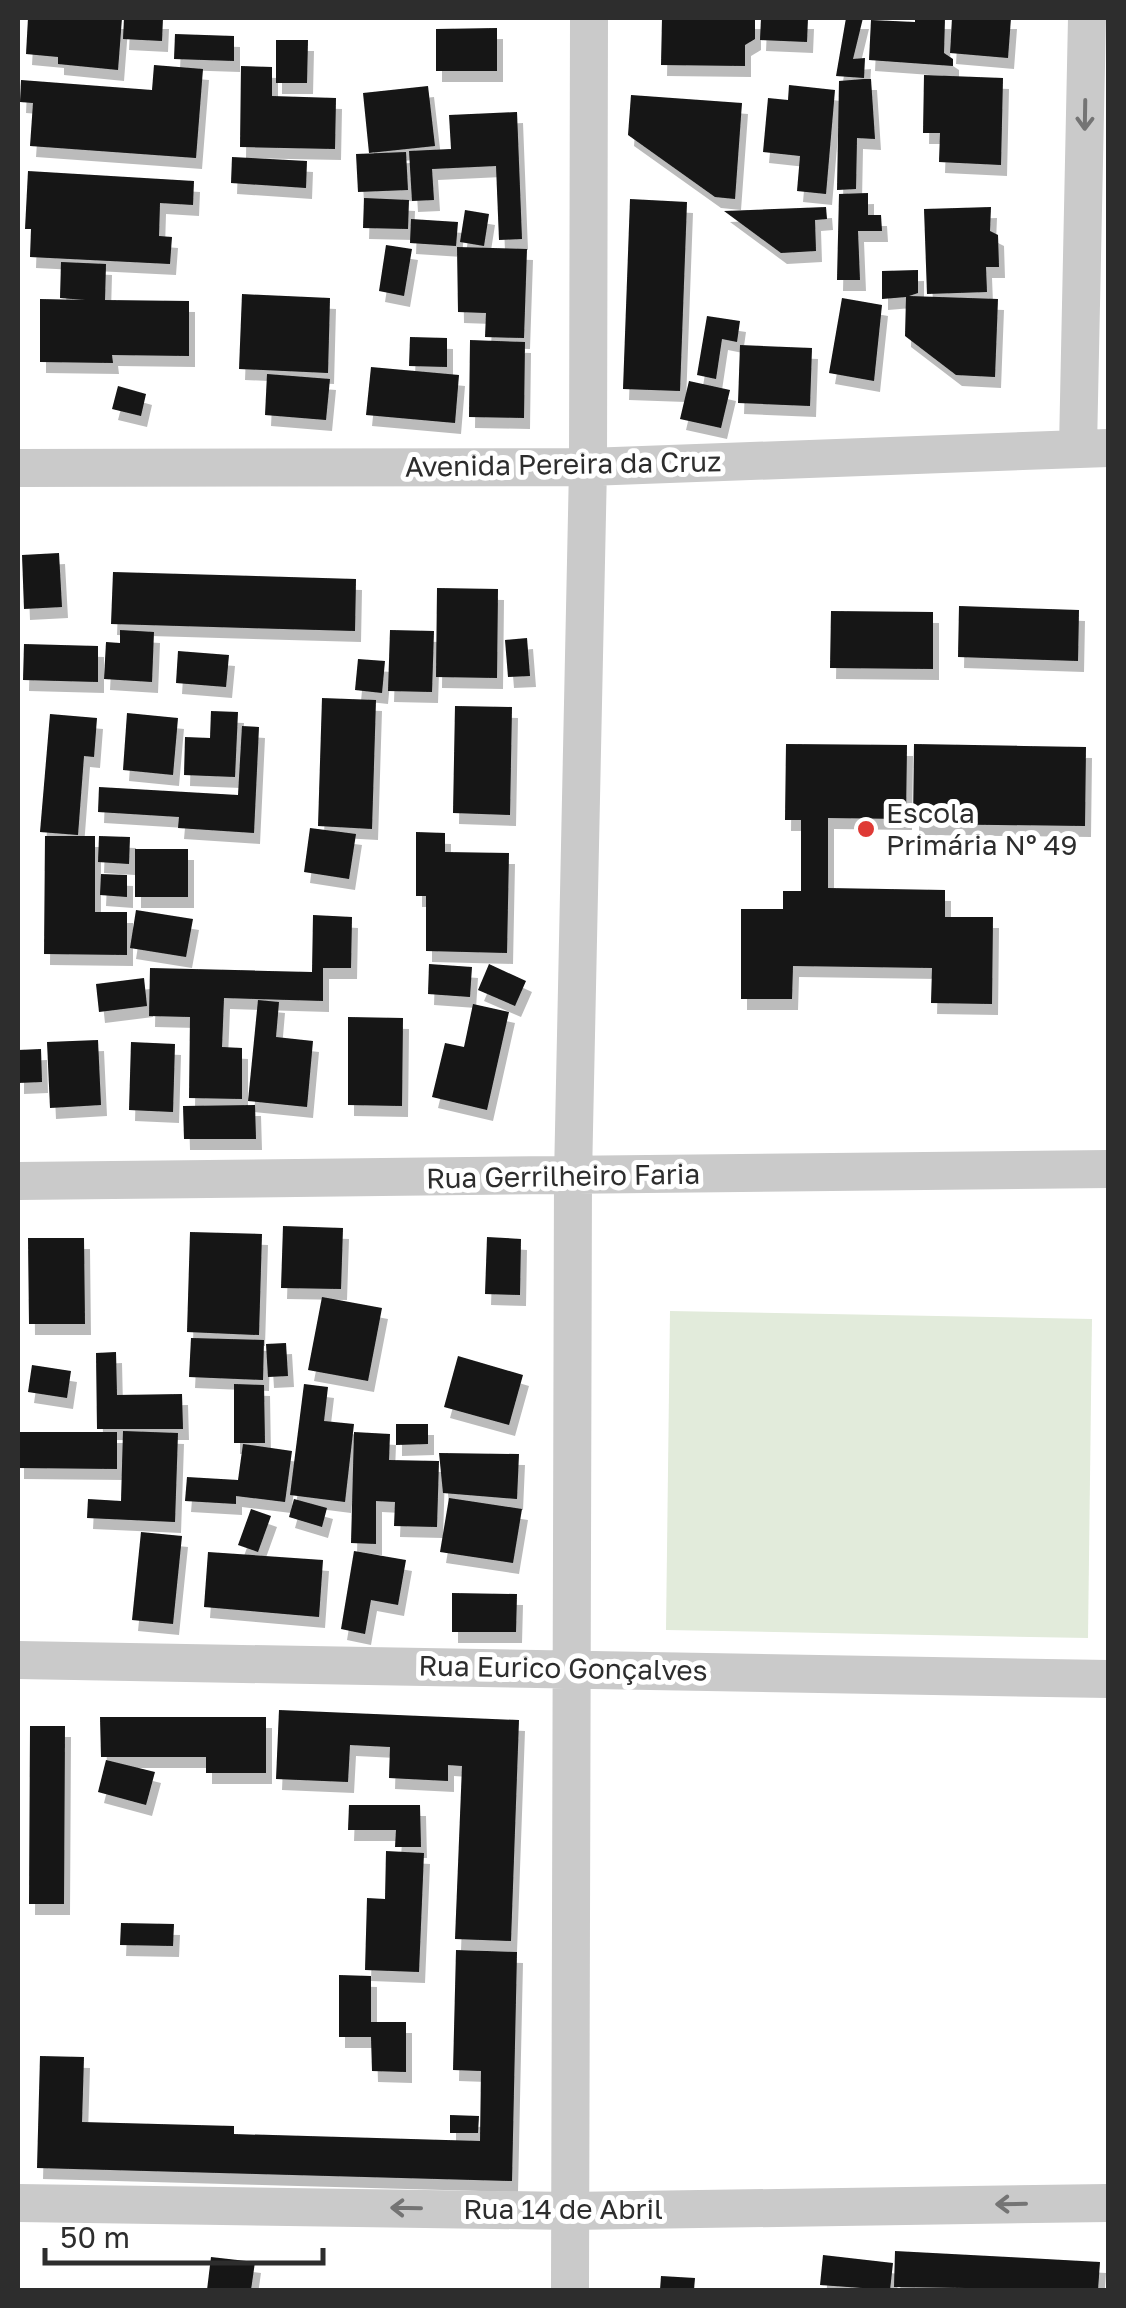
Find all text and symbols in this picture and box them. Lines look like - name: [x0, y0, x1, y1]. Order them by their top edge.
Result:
- one-way arrow: [1075, 98, 1094, 130]
- street label: Avenida Pereira da Cruz: [404, 444, 722, 483]
- place label: Escola Primária Nº 49: [886, 796, 1078, 861]
- marker: Escola Primária Nº 49: [855, 818, 877, 840]
- street label: Rua Gerrilheiro Faria: [426, 1157, 700, 1194]
- street label: Rua Eurico Gonçalves: [418, 1648, 708, 1687]
- street label: Rua 14 de Abril: [463, 2192, 663, 2225]
- one-way arrow: [996, 2195, 1028, 2214]
- one-way arrow: [391, 2199, 423, 2218]
- scale bar: [45, 2203, 322, 2265]
- text: 50 m: [60, 2219, 130, 2255]

